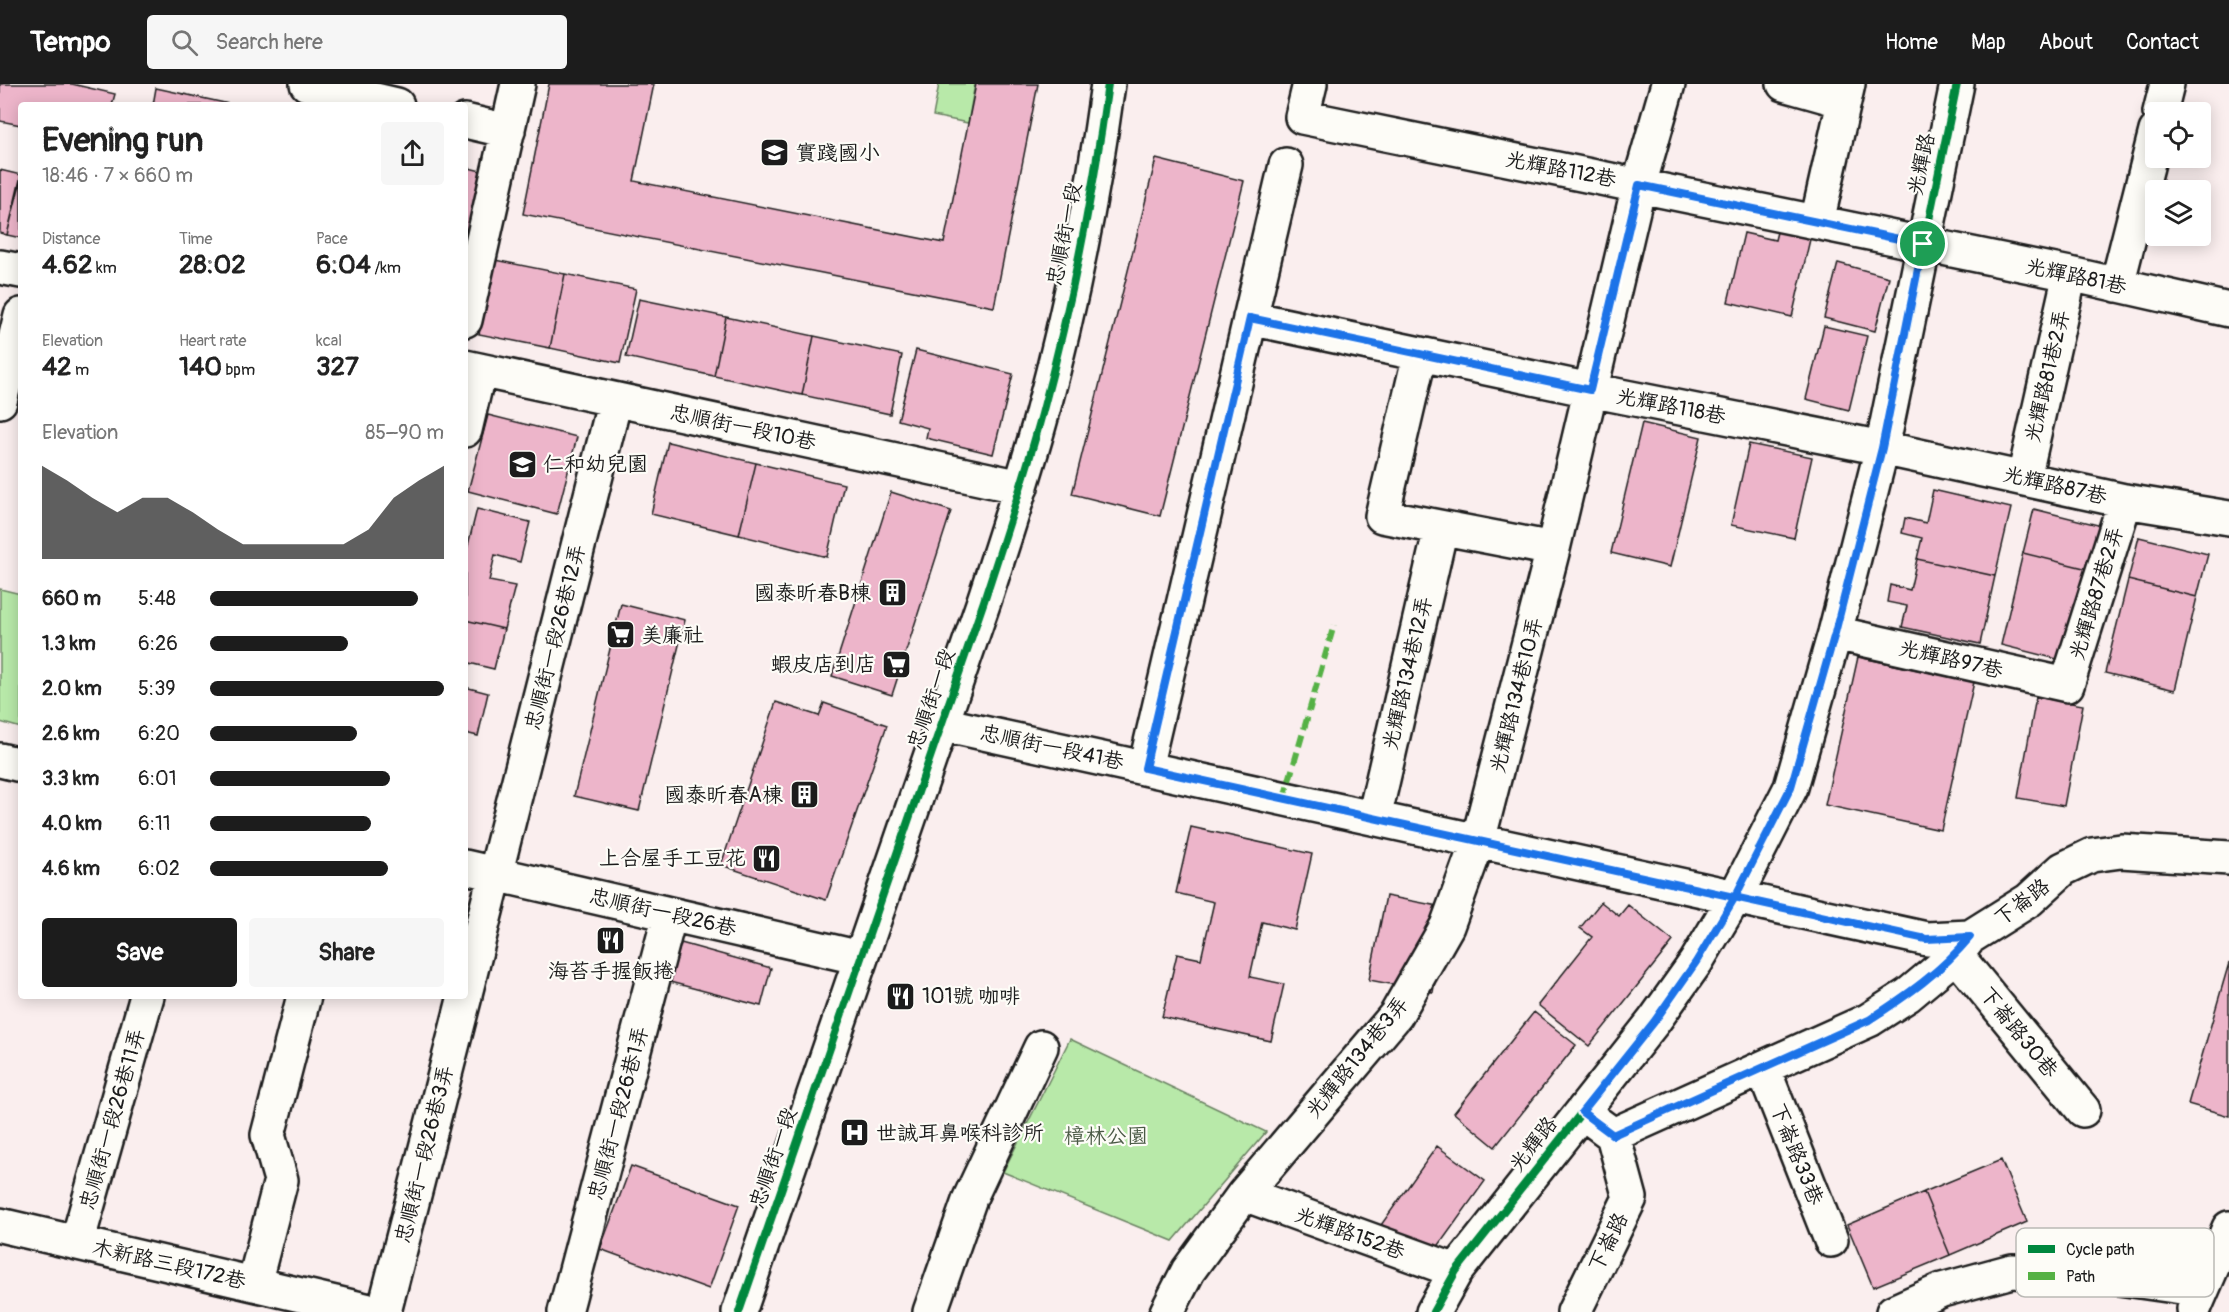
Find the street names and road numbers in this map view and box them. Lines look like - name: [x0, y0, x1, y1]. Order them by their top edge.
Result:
- street label: 光輝路: [1902, 130, 1941, 198]
- street label: 光輝路112巷: [1503, 146, 1619, 193]
- street label: 忠順街一段: [1041, 180, 1088, 288]
- street label: 光輝路81巷: [2023, 253, 2129, 300]
- street label: 光輝路81巷2弄: [2019, 307, 2076, 445]
- street label: 光輝路118巷: [1614, 383, 1728, 430]
- street label: 忠順街一段10巷: [667, 399, 818, 456]
- street label: 光輝路87巷: [2000, 460, 2109, 511]
- street label: 光輝路87巷2弄: [2063, 523, 2130, 663]
- street label: 忠順街一段26巷12弄: [519, 541, 592, 733]
- street label: 光輝路134巷12弄: [1377, 594, 1438, 753]
- street label: 光輝路134巷10弄: [1484, 614, 1549, 776]
- street label: 光輝路97巷: [1896, 634, 2006, 685]
- street label: 忠順街一段: [902, 645, 961, 753]
- street label: 忠順街一段41巷: [977, 719, 1126, 776]
- street label: 下崙路: [1989, 873, 2056, 932]
- street label: 忠順街一段26巷: [587, 882, 739, 943]
- street label: 下崙路30巷: [1973, 981, 2064, 1084]
- street label: 光輝路134巷3弄: [1300, 991, 1415, 1124]
- street label: 忠順街一段26巷1弄: [582, 1023, 655, 1203]
- street label: 忠順街一段26巷11弄: [74, 1025, 151, 1213]
- street label: 忠順街一段26巷3弄: [389, 1062, 460, 1246]
- street label: 下崙路33巷: [1764, 1099, 1829, 1209]
- street label: 忠順街一段: [744, 1104, 803, 1212]
- street label: 光輝路: [1503, 1111, 1563, 1177]
- street label: 光輝路152巷: [1291, 1201, 1409, 1266]
- street label: 下崙路: [1583, 1208, 1634, 1276]
- street label: 木新路三段172巷: [89, 1234, 248, 1295]

